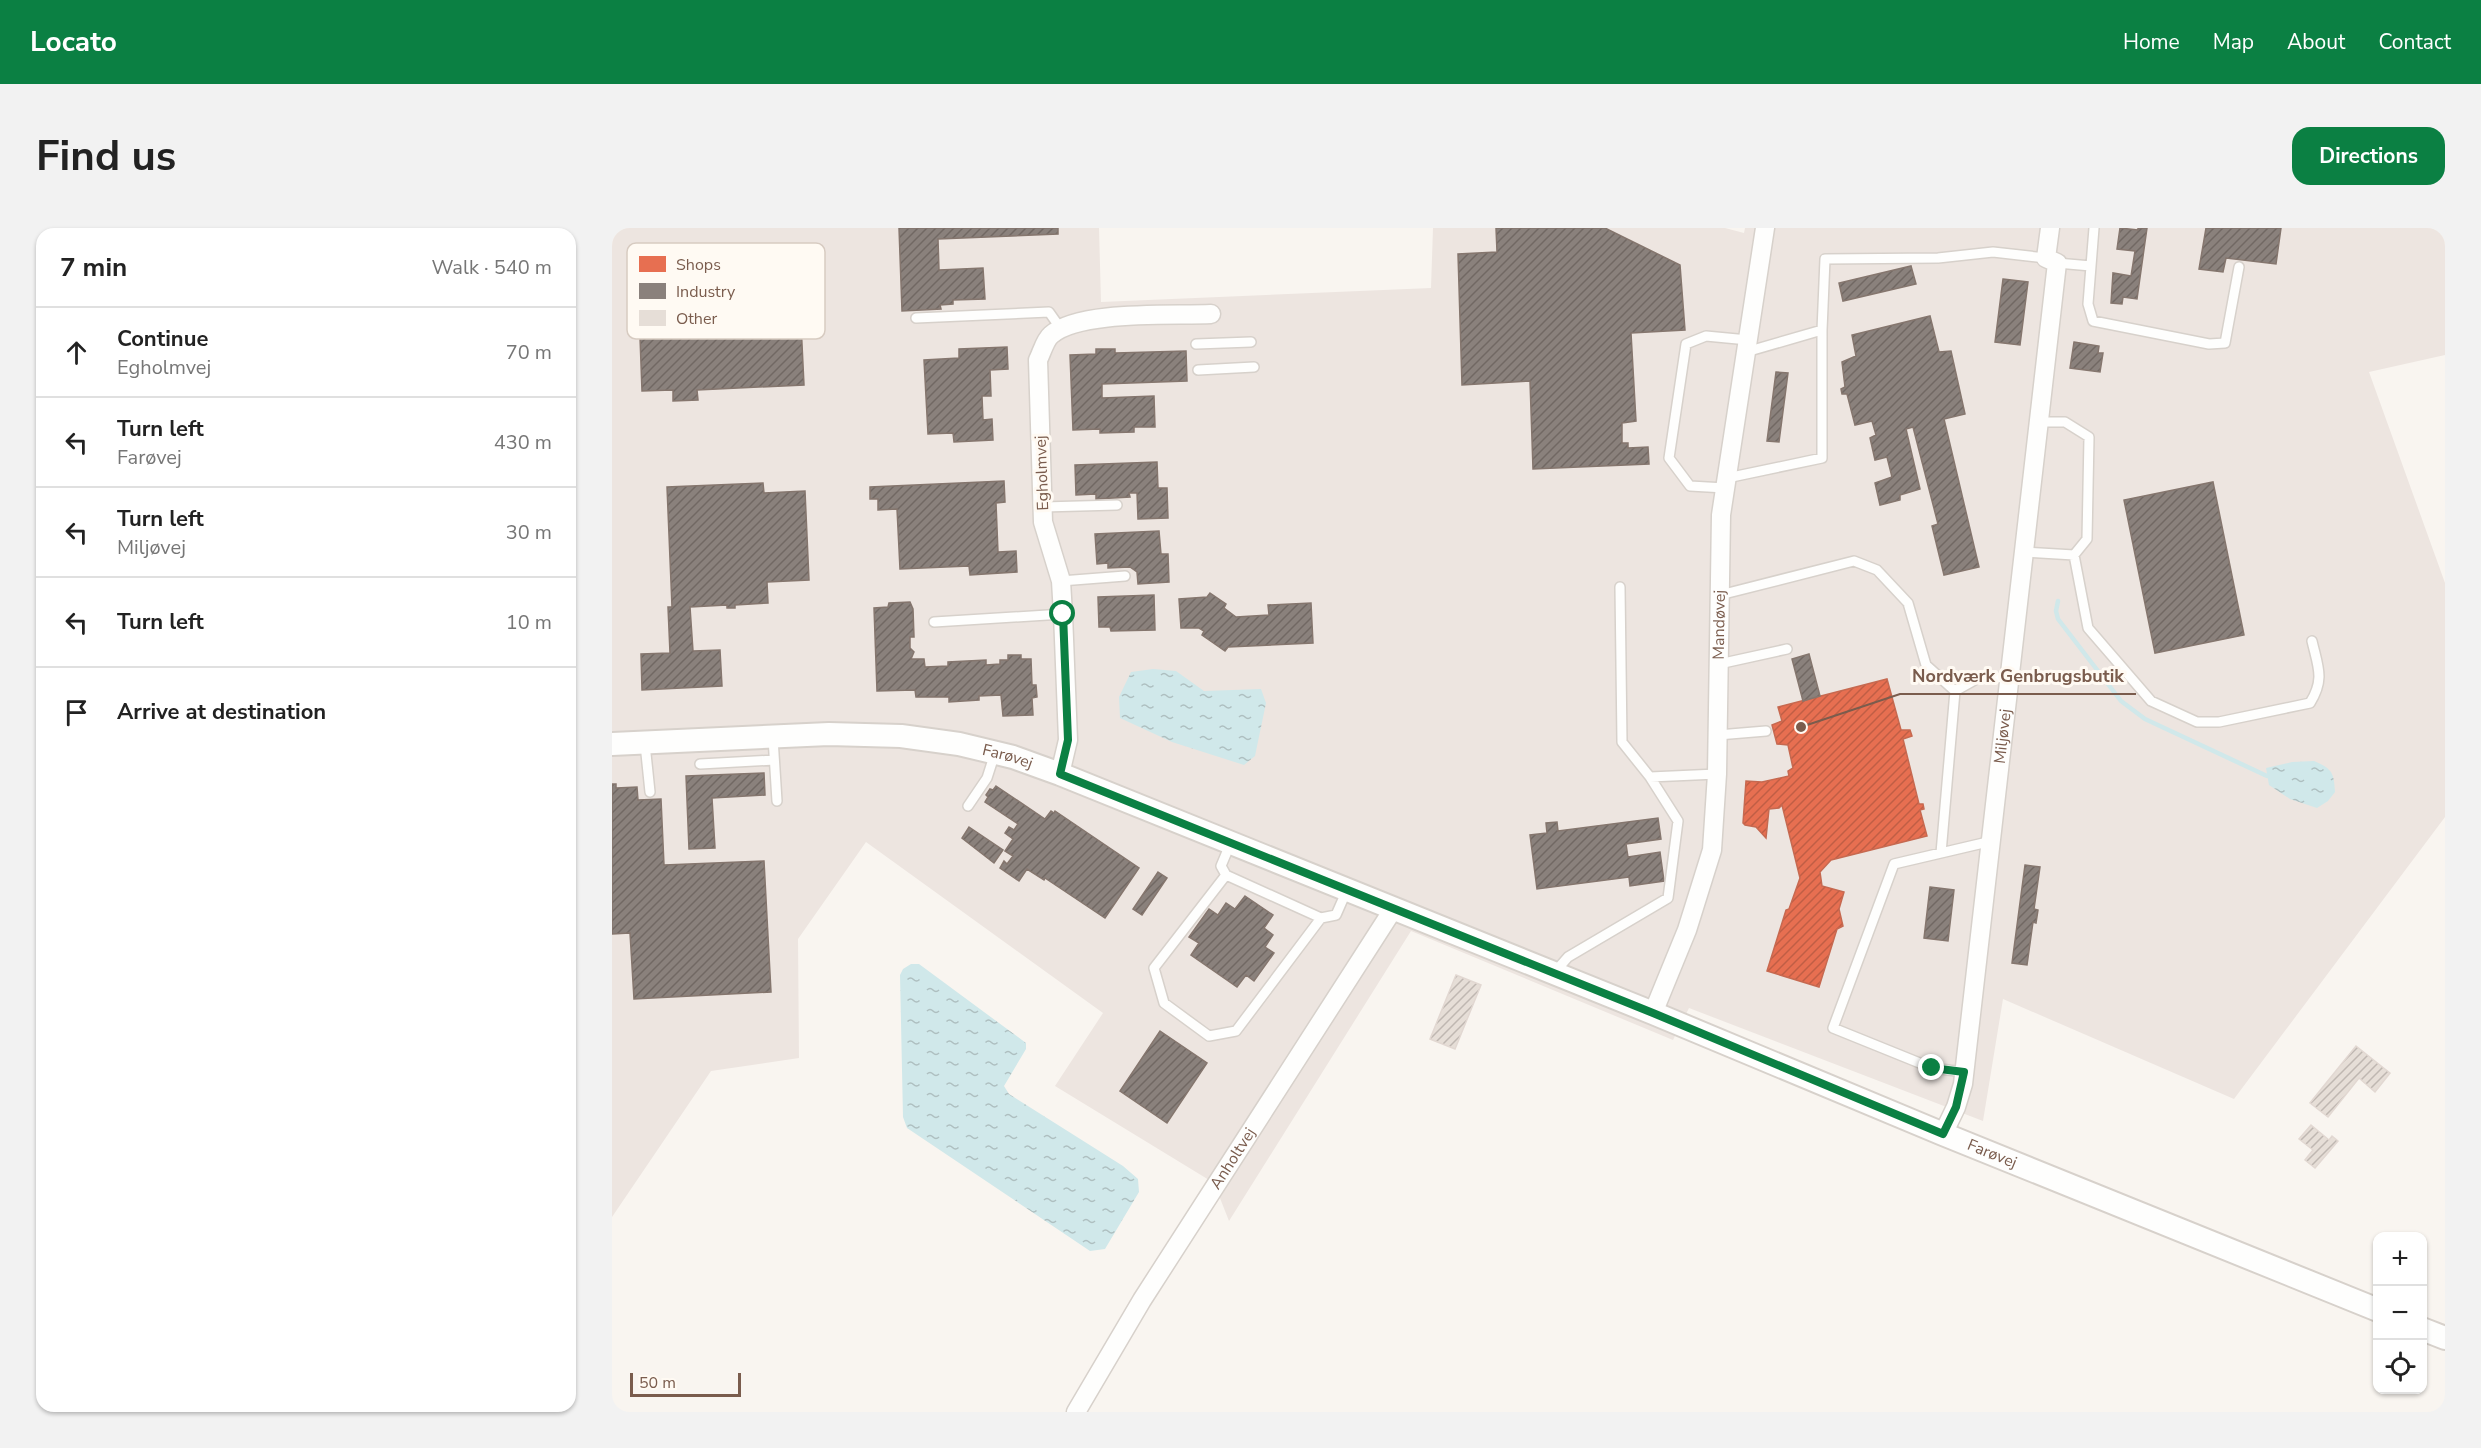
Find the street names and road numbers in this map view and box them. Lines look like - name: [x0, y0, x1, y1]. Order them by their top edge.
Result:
- street label: Egholmvej: [1030, 435, 1054, 511]
- street label: Mandøvej: [1708, 590, 1731, 660]
- street label: Miljøvej: [1989, 708, 2017, 765]
- street label: Farøvej: [980, 739, 1036, 774]
- street label: Anholtvej: [1205, 1124, 1261, 1194]
- street label: Farøvej: [1964, 1134, 2020, 1174]

